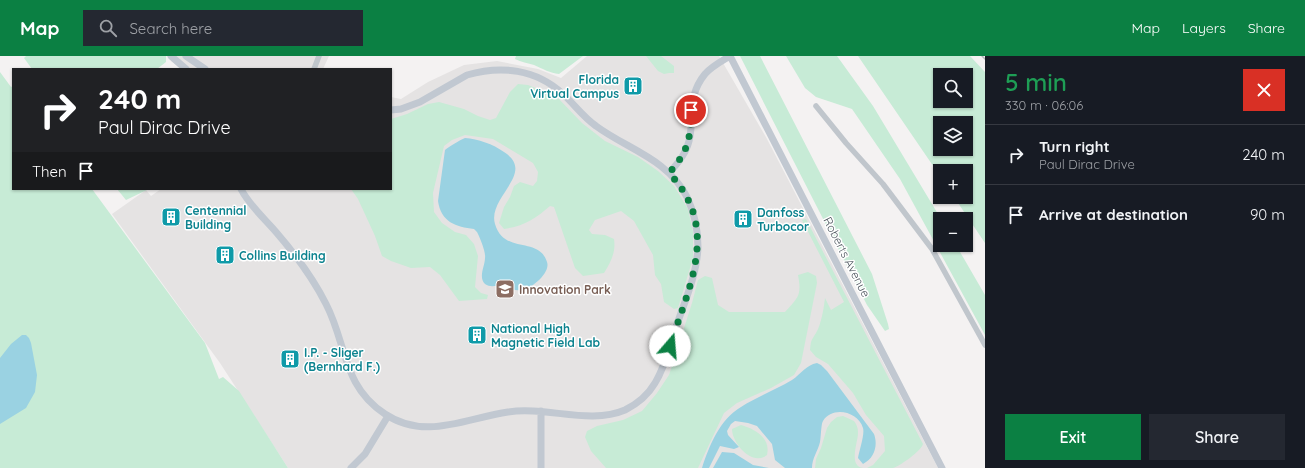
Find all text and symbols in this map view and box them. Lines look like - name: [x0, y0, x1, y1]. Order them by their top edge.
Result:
- search box: [83, 10, 363, 46]
- text: Map: [20, 16, 59, 40]
- icon: search: [97, 17, 119, 39]
- text: Search here: [129, 19, 212, 38]
- text: Map: [1131, 19, 1160, 37]
- text: Layers: [1182, 19, 1226, 37]
- text: Share: [1248, 19, 1285, 37]
- text: 5 min: [1005, 67, 1067, 97]
- map controls: [933, 68, 973, 252]
- button: search: [933, 68, 973, 108]
- button: close: [1243, 69, 1285, 111]
- place label: Florida Virtual Campus: [530, 72, 619, 101]
- building icon: Florida Virtual Campus: [622, 75, 644, 97]
- text: 240 m: [98, 81, 181, 116]
- icon: right: [32, 84, 84, 136]
- pin: [674, 93, 708, 127]
- text: 330 m · 06:06: [1005, 97, 1083, 113]
- icon: arrive: [680, 99, 702, 121]
- text: Paul Dirac Drive: [98, 116, 231, 139]
- button: layers: [933, 116, 973, 156]
- text: Turn right: [1039, 137, 1110, 156]
- icon: right: [1005, 144, 1027, 166]
- text: 240 m: [1242, 145, 1285, 164]
- text: Paul Dirac Drive: [1039, 156, 1135, 172]
- icon: arrive: [75, 160, 97, 182]
- text: Then: [32, 162, 67, 181]
- button: +: [933, 164, 973, 204]
- place label: Centennial Building: [185, 203, 247, 232]
- icon: arrive: [1005, 204, 1027, 226]
- place label: Danfoss Turbocor: [757, 205, 809, 234]
- text: Arrive at destination: [1039, 205, 1188, 224]
- text: 90 m: [1250, 205, 1285, 224]
- building icon: Centennial Building: [160, 206, 182, 228]
- building icon: Danfoss Turbocor: [732, 208, 754, 230]
- button: −: [933, 212, 973, 252]
- street label: Roberts Avenue: [820, 214, 874, 300]
- building icon: Collins Building: [214, 244, 236, 266]
- place label: Collins Building: [239, 248, 326, 263]
- school or university icon: Innovation Park: [494, 278, 516, 300]
- place label: Innovation Park: [519, 282, 611, 297]
- place label: National High Magnetic Field Lab: [491, 321, 601, 350]
- building icon: National High Magnetic Field Lab: [466, 324, 488, 346]
- position arrow: [649, 325, 691, 367]
- place label: I.P. - Sliger (Bernhard F.): [304, 345, 380, 374]
- building icon: I.P. - Sliger (Bernhard F.): [279, 348, 301, 370]
- button: Exit: [1005, 414, 1141, 460]
- button: Share: [1149, 414, 1285, 460]

